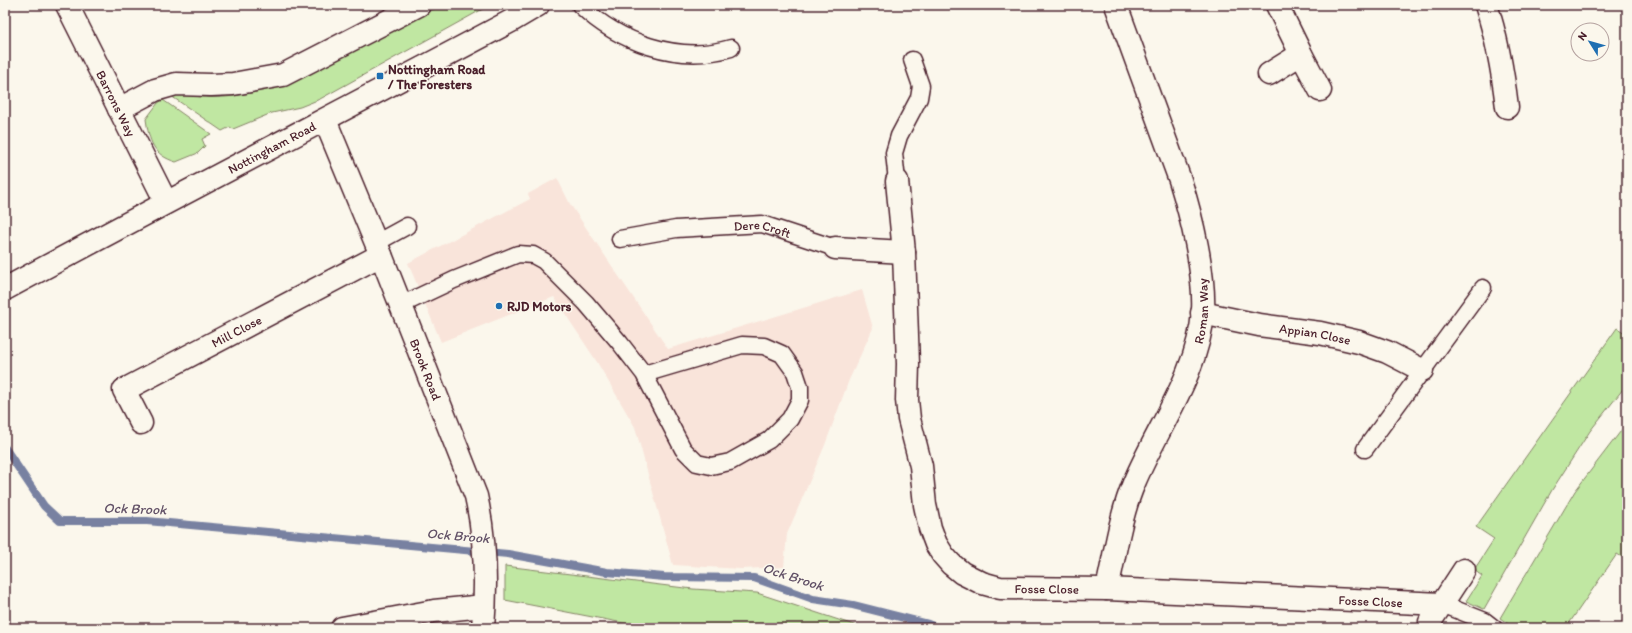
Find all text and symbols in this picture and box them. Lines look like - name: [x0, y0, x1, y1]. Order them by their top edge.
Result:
- north arrow: [1570, 22, 1610, 62]
- text: N: [1575, 29, 1590, 43]
- place label: Nottingham Road / The Foresters: [387, 62, 486, 92]
- street label: Barrons Way: [94, 68, 139, 139]
- marker: Nottingham Road / The Foresters: [375, 71, 385, 81]
- street label: Nottingham Road: [225, 118, 318, 177]
- street label: Dere Croft: [733, 216, 793, 241]
- street label: Roman Way: [1190, 278, 1211, 345]
- place label: RJD Motors: [507, 299, 572, 314]
- marker: RJD Motors: [494, 301, 504, 311]
- street label: Mill Close: [209, 312, 264, 350]
- street label: Appian Close: [1278, 320, 1352, 347]
- street label: Brook Road: [407, 336, 445, 402]
- water label: Ock Brook: [103, 499, 168, 519]
- water label: Ock Brook: [426, 525, 491, 547]
- water label: Ock Brook: [760, 559, 826, 595]
- street label: Fosse Close: [1015, 581, 1079, 596]
- street label: Fosse Close: [1338, 592, 1403, 610]

